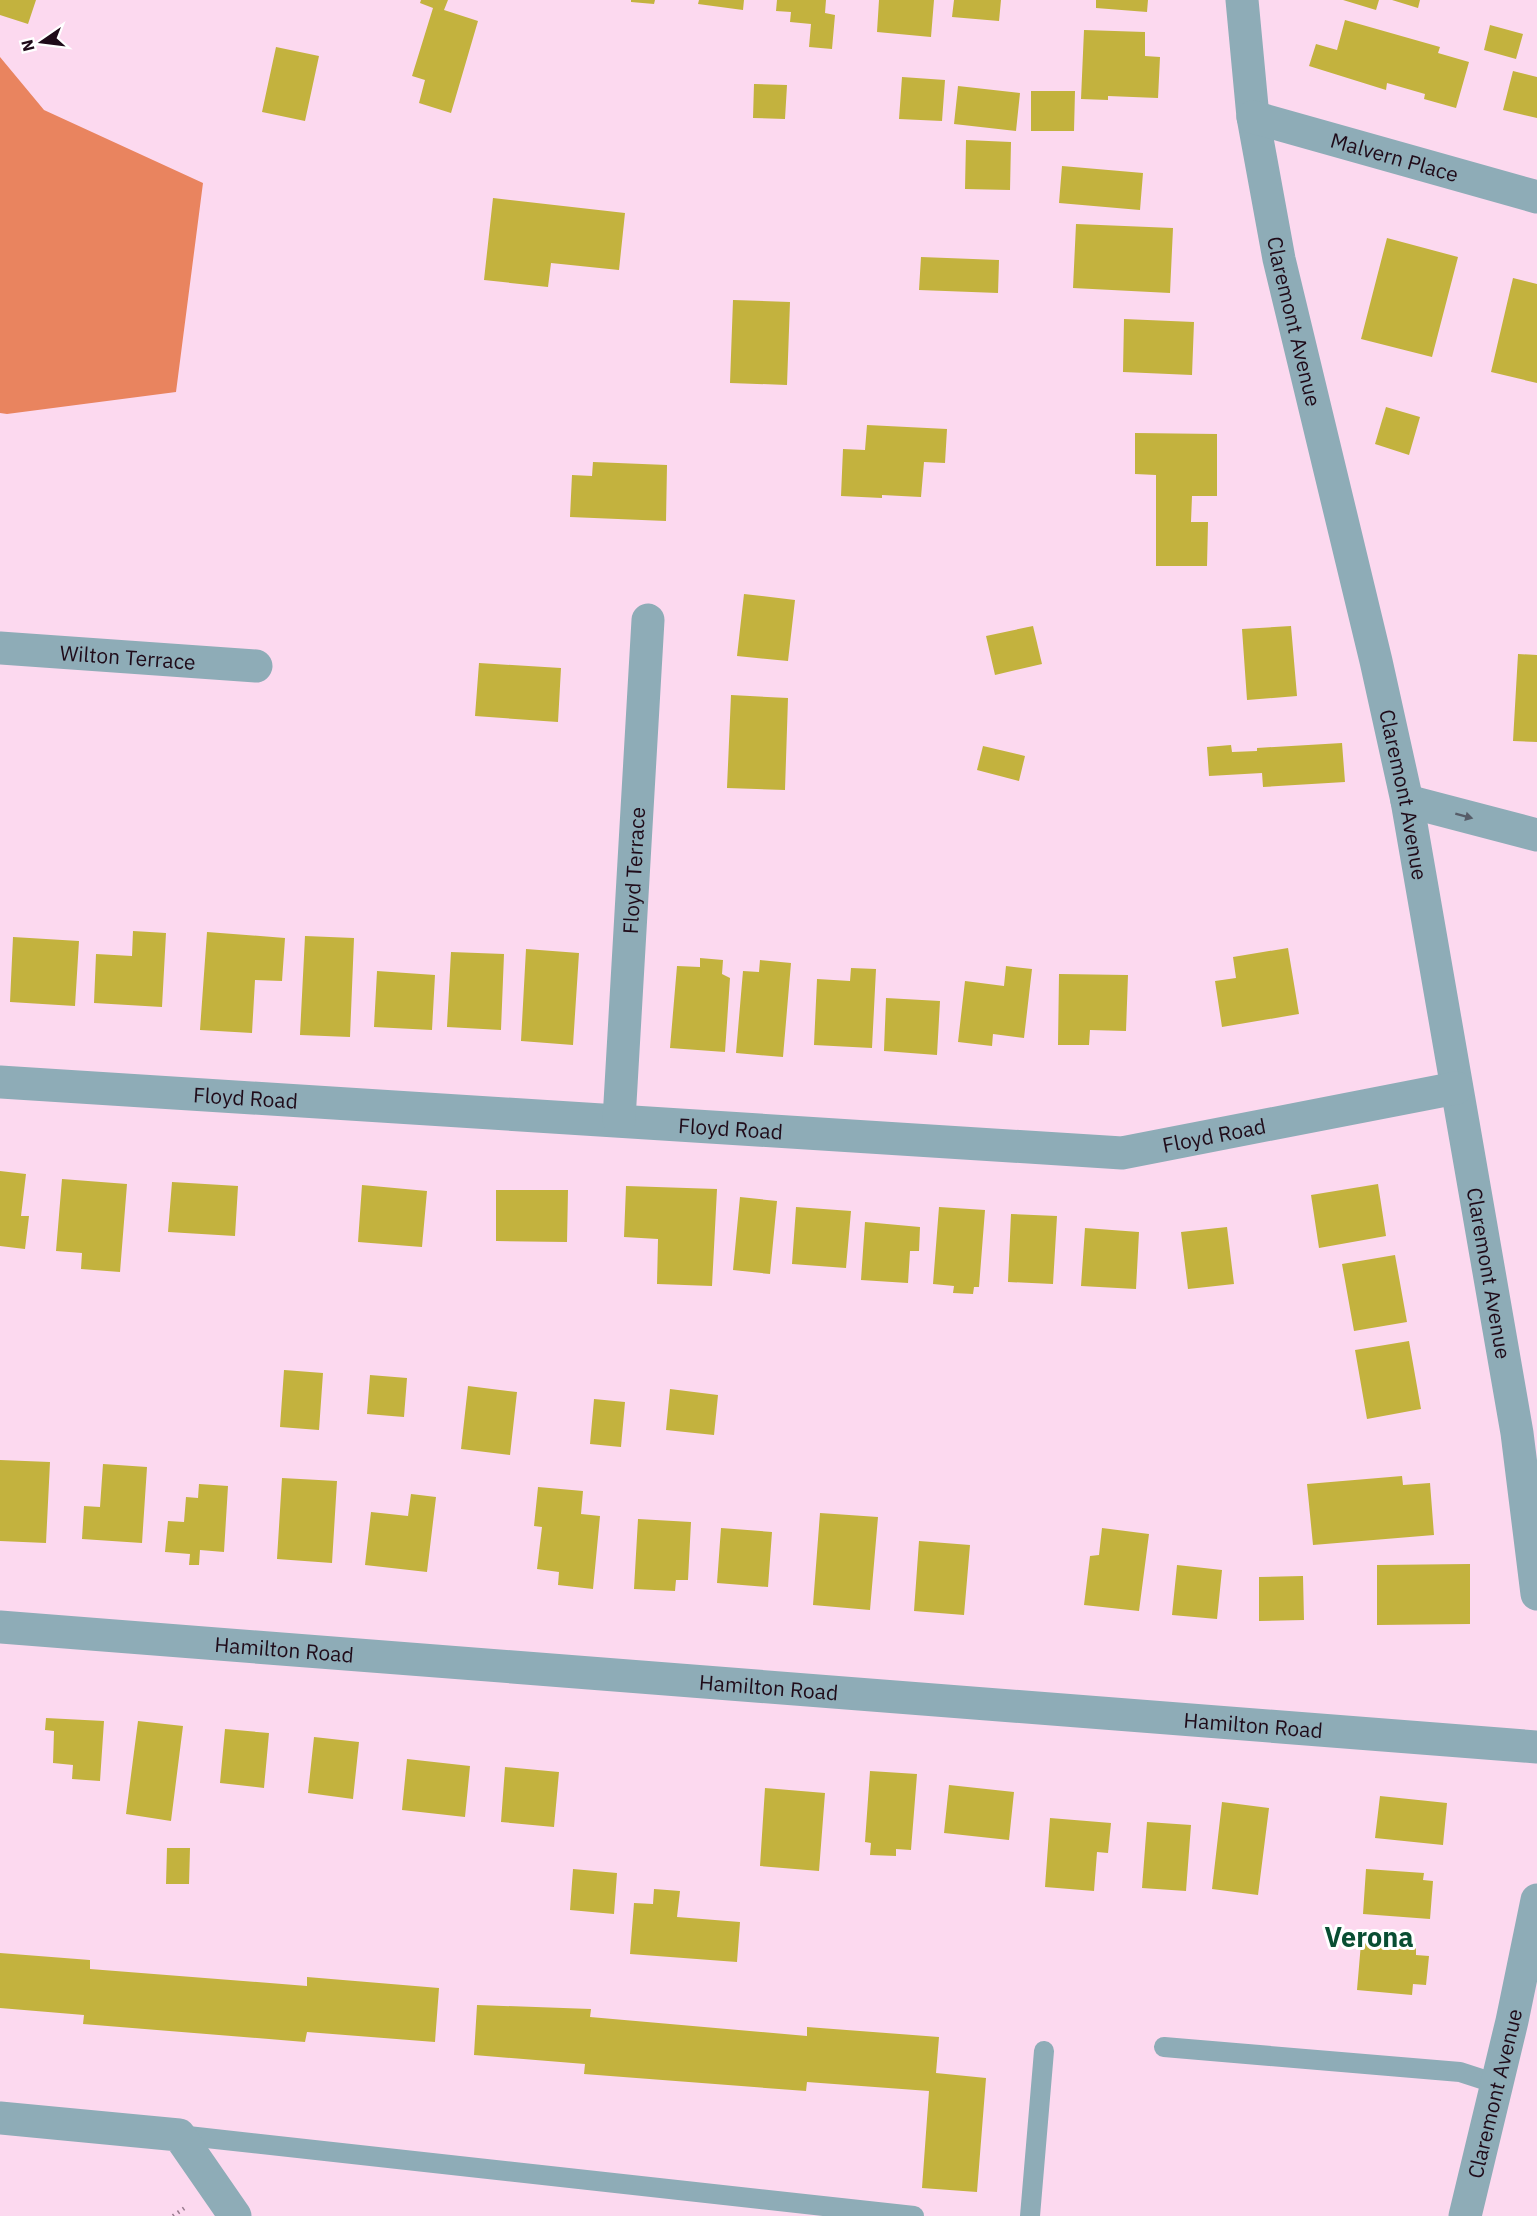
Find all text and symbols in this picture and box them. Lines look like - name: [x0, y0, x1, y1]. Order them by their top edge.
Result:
- north arrow: [12, 12, 72, 72]
- text: N: [16, 38, 39, 54]
- street label: Malvern Place: [1327, 126, 1462, 188]
- street label: Claremont Avenue: [1261, 234, 1328, 409]
- street label: Wilton Terrace: [59, 638, 197, 676]
- street label: Claremont Avenue: [1373, 707, 1435, 882]
- street label: Floyd Terrace: [616, 806, 651, 935]
- one-way arrow: [1455, 811, 1473, 821]
- street label: Floyd Road: [192, 1080, 299, 1115]
- street label: Floyd Road: [677, 1111, 784, 1146]
- street label: Floyd Road: [1160, 1111, 1268, 1159]
- street label: Claremont Avenue: [1460, 1185, 1518, 1361]
- street label: Hamilton Road: [213, 1630, 355, 1669]
- street label: Hamilton Road: [698, 1668, 839, 1706]
- street label: Hamilton Road: [1183, 1705, 1324, 1744]
- district label: Verona: [1324, 1919, 1414, 1954]
- street label: Claremont Avenue: [1461, 2006, 1528, 2181]

